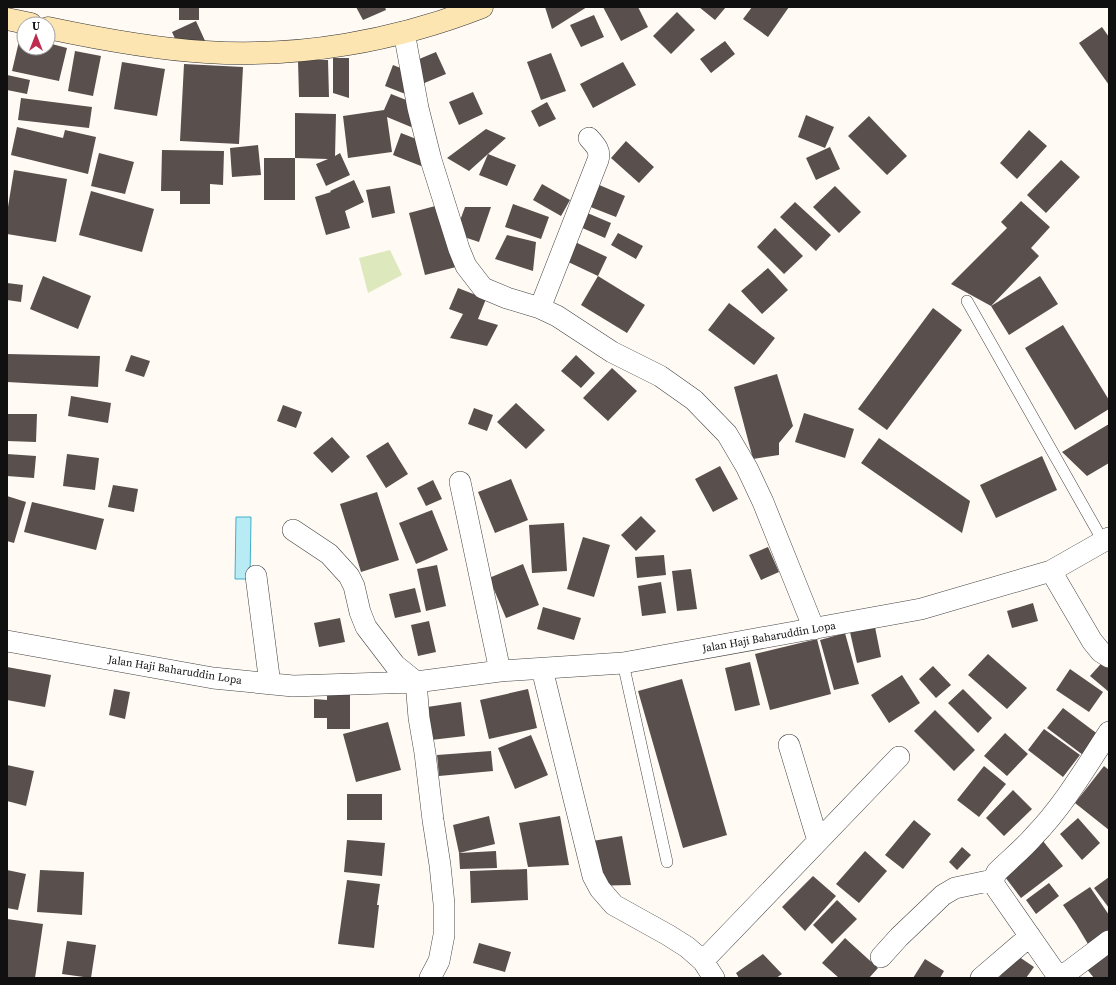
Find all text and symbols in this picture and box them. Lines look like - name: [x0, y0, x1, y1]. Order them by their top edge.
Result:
- north arrow: [16, 16, 56, 56]
- text: U: [32, 19, 40, 34]
- street label: Jalan Haji Baharuddin Lopa: [700, 618, 837, 656]
- street label: Jalan Haji Baharuddin Lopa: [106, 652, 243, 688]

